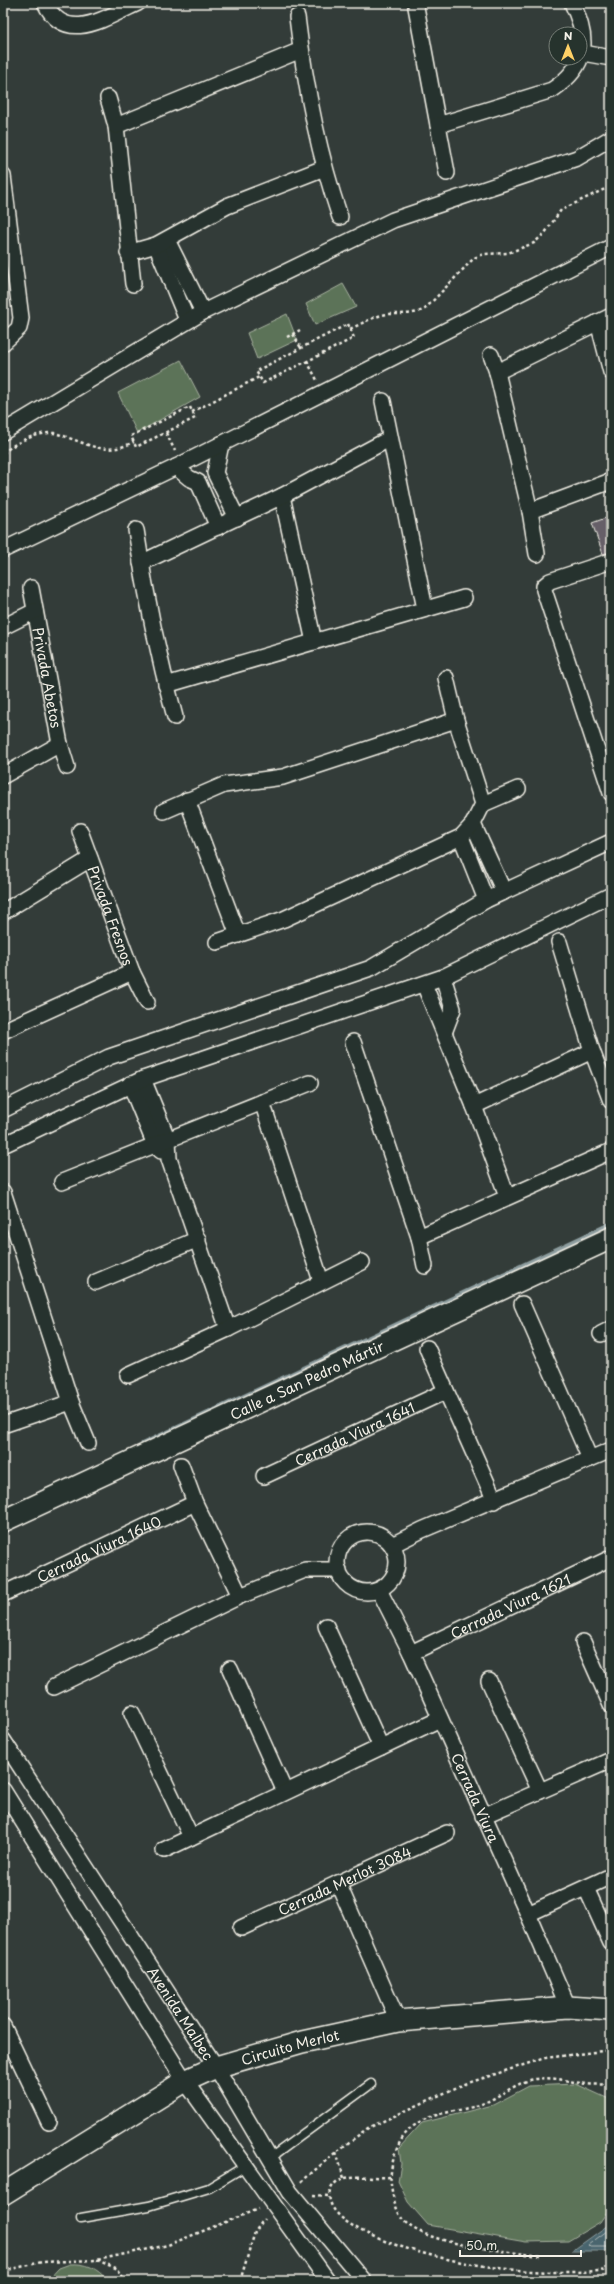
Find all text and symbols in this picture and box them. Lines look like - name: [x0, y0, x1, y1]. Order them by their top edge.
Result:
- north arrow: [548, 26, 588, 66]
- text: N: [564, 27, 573, 44]
- street label: Privada Abetos: [28, 625, 67, 730]
- street label: Privada Fresnos: [83, 863, 139, 968]
- street label: Calle a San Pedro Mártir: [226, 1334, 388, 1425]
- street label: Cerrada Viura 1641: [291, 1397, 418, 1471]
- street label: Cerrada Viura 1640: [33, 1510, 164, 1587]
- street label: Cerrada Viura 1621: [447, 1568, 574, 1643]
- street label: Cerrada Viura: [447, 1749, 505, 1846]
- street label: Cerrada Merlot 3084: [274, 1840, 415, 1920]
- street label: Avenida Malbec: [143, 1962, 219, 2064]
- street label: Circuito Merlot: [238, 2024, 341, 2070]
- scale bar: [460, 2232, 581, 2258]
- text: 50 m: [466, 2236, 497, 2254]

